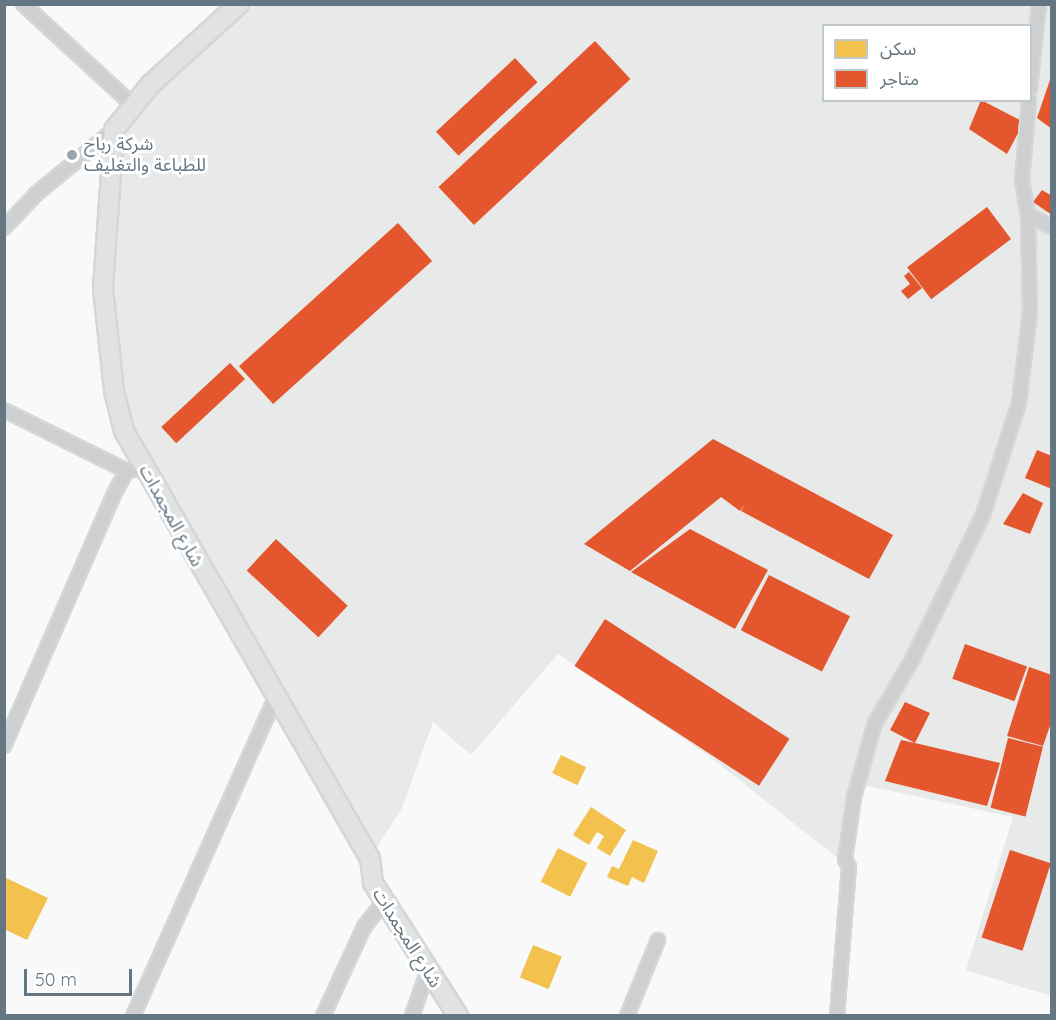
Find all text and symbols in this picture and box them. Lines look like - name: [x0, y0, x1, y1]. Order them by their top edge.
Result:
- legend: [822, 24, 1032, 102]
- text: سكن: [880, 37, 916, 60]
- text: متاجر: [880, 67, 919, 90]
- place label: شركة رباح للطباعة والتغليف: [84, 134, 206, 176]
- marker: شركة رباح للطباعة والتغليف: [65, 148, 79, 162]
- street label: شارع المجمدات: [134, 461, 208, 571]
- street label: شارع المجمدات: [368, 884, 446, 992]
- scale bar: [27, 957, 135, 995]
- text: 50 m: [35, 968, 77, 991]

